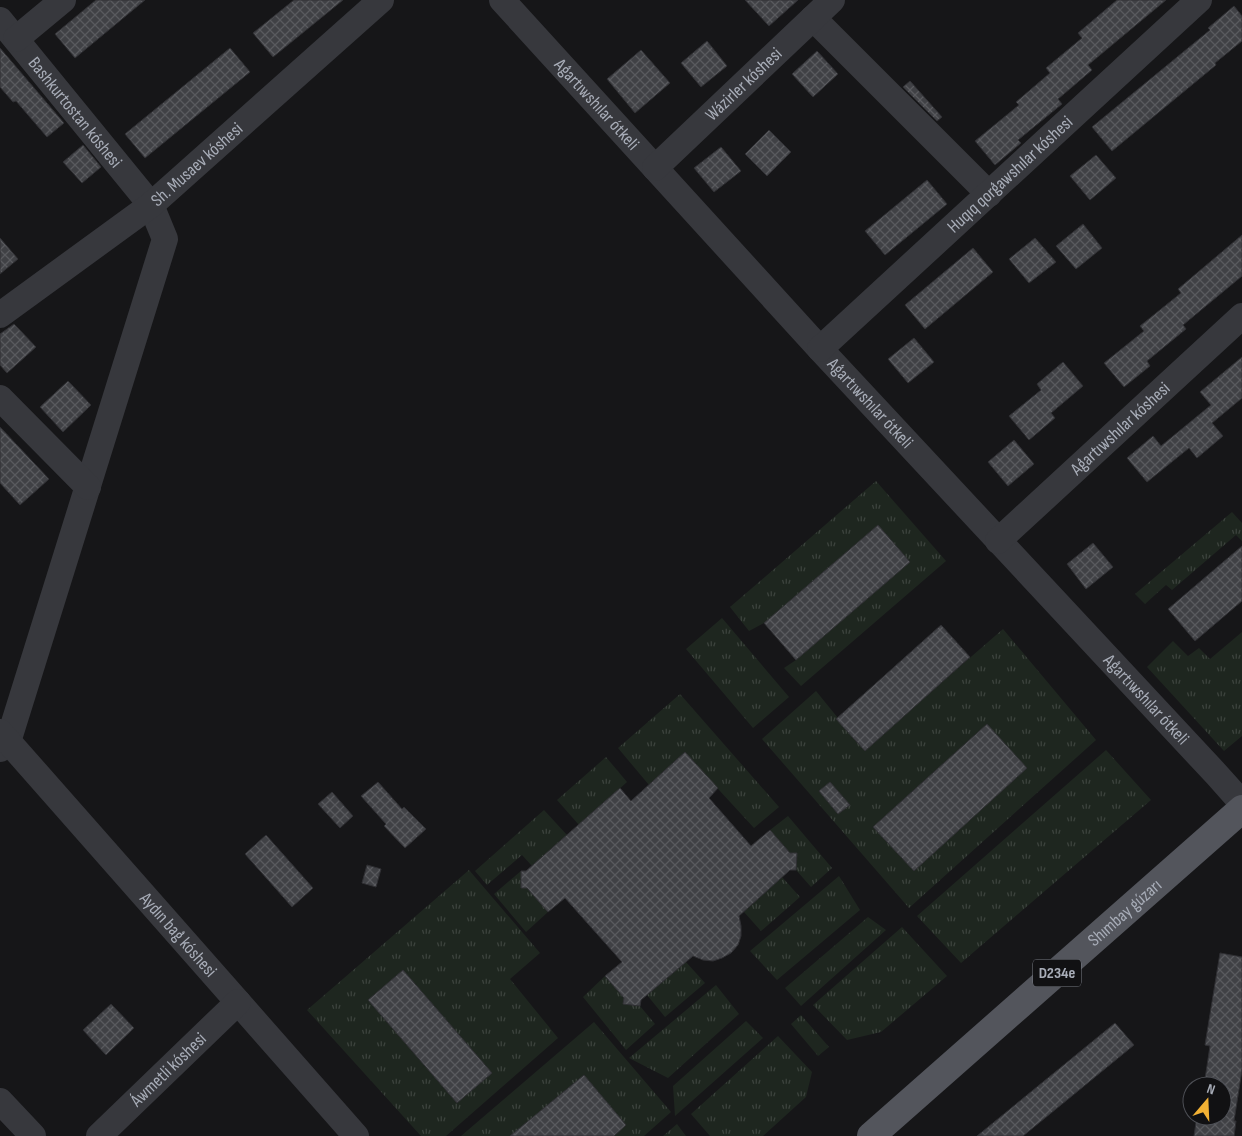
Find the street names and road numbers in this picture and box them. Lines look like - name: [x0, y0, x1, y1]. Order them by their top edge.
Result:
- street label: Wázirler kóshesi: [701, 43, 786, 125]
- street label: Bashkurtostan kóshesi: [24, 53, 127, 172]
- street label: Aǵartıwshılar ótkeli: [549, 54, 644, 154]
- street label: Huqıq qorǵawshılar kóshesi: [943, 111, 1077, 237]
- street label: Sh. Musaev kóshesi: [147, 118, 247, 211]
- street label: Aǵartıwshılar ótkeli: [822, 353, 918, 453]
- street label: Aǵartıwshılar kóshesi: [1065, 378, 1174, 480]
- street label: Aǵartıwshılar ótkeli: [1099, 649, 1194, 749]
- street label: Shımbay gúzarı: [1083, 875, 1166, 951]
- street label: Aydın baǵ kóshesi: [135, 887, 221, 981]
- road number: D234e: [1033, 960, 1081, 986]
- street label: Áwmetli kóshesi: [125, 1028, 210, 1111]

